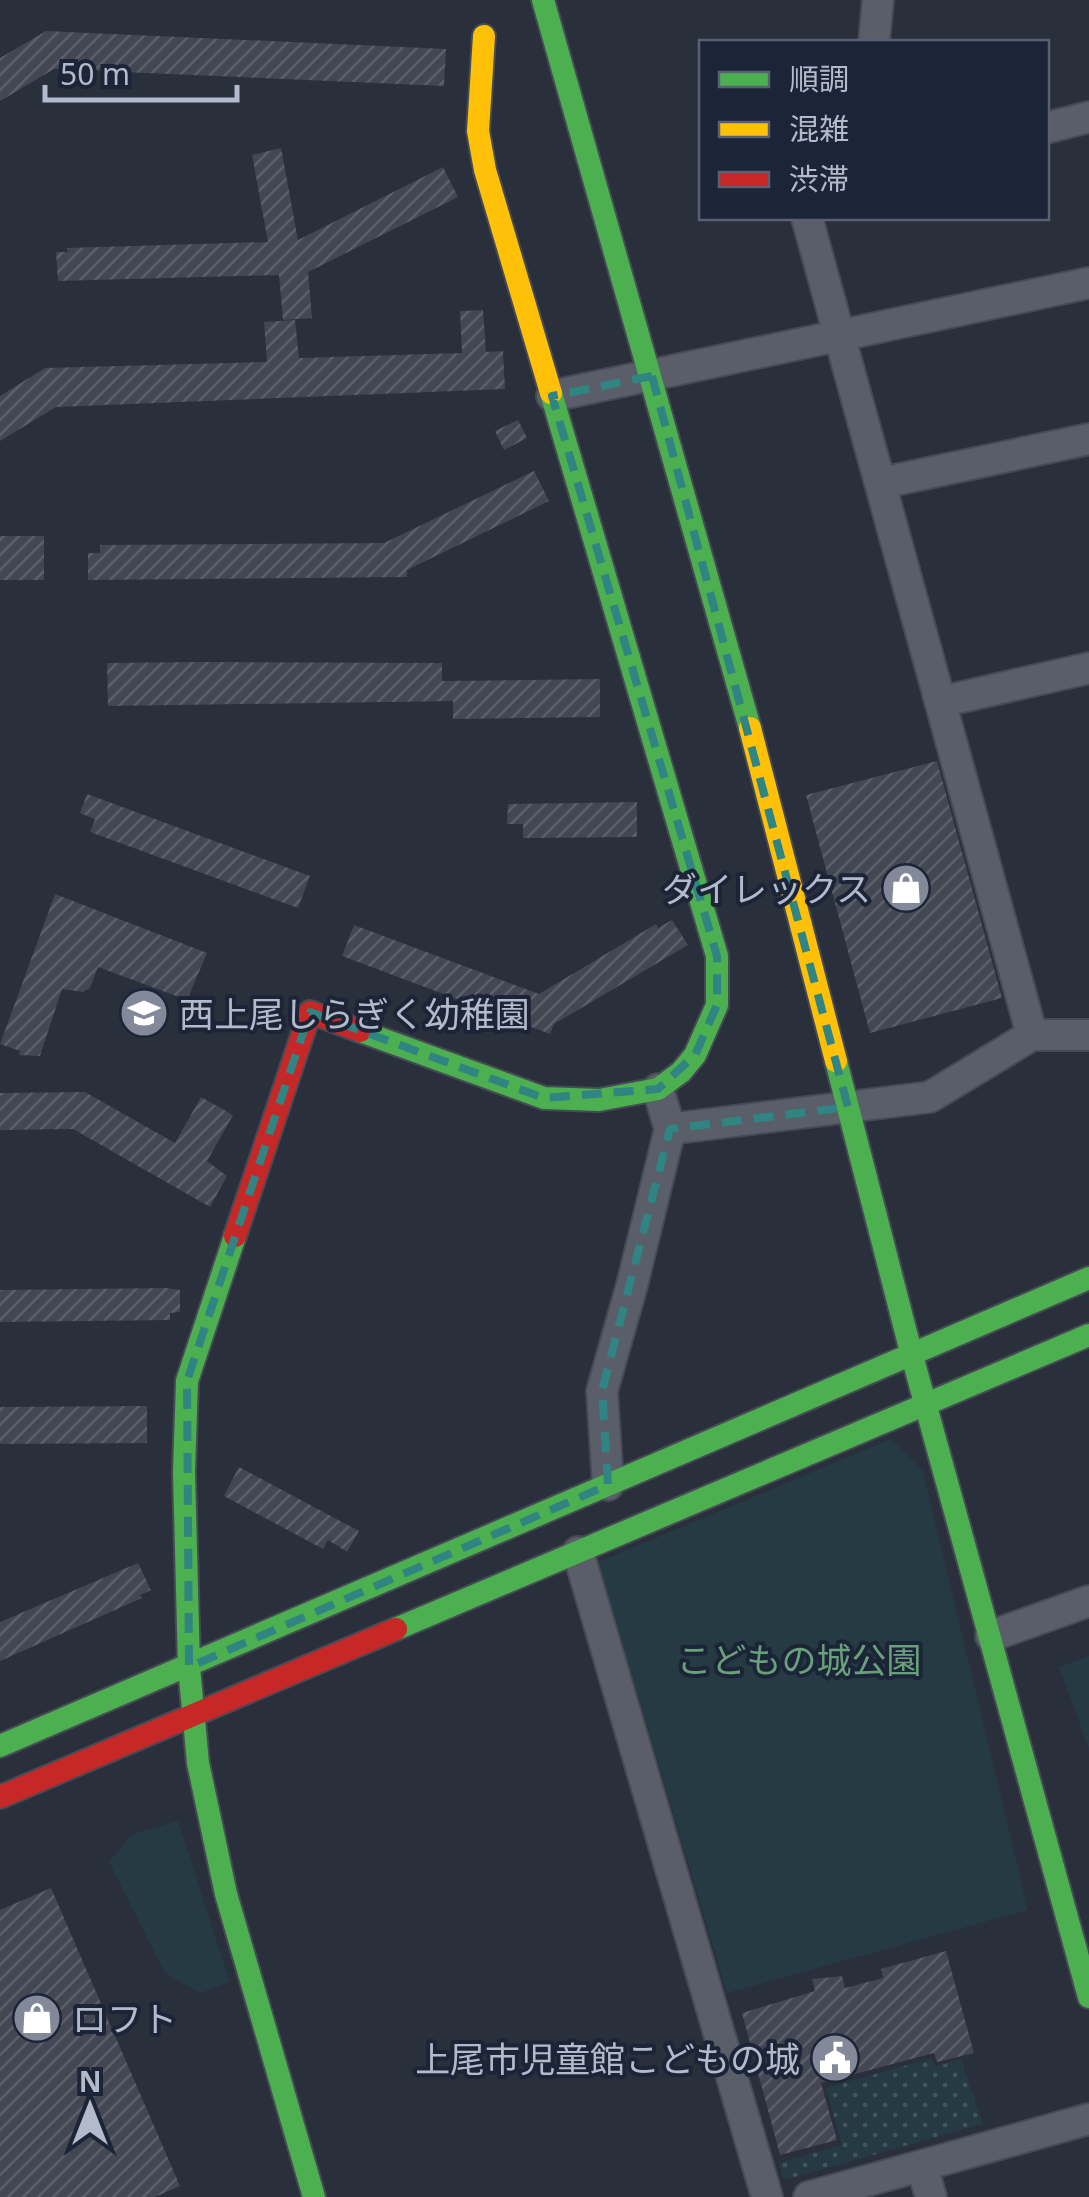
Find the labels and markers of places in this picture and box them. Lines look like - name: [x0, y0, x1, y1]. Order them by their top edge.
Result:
- shop icon: ダイレックス: [880, 862, 932, 914]
- place label: ダイレックス: [662, 865, 871, 912]
- school or university icon: 西上尾しらぎく幼稚園: [118, 987, 170, 1039]
- place label: 西上尾しらぎく幼稚園: [179, 990, 530, 1037]
- shop icon: ロフト: [11, 1992, 63, 2044]
- place label: ロフト: [72, 1995, 177, 2042]
- public building icon: 上尾市児童館こどもの城: [809, 2032, 861, 2084]
- place label: 上尾市児童館こどもの城: [415, 2035, 800, 2082]

